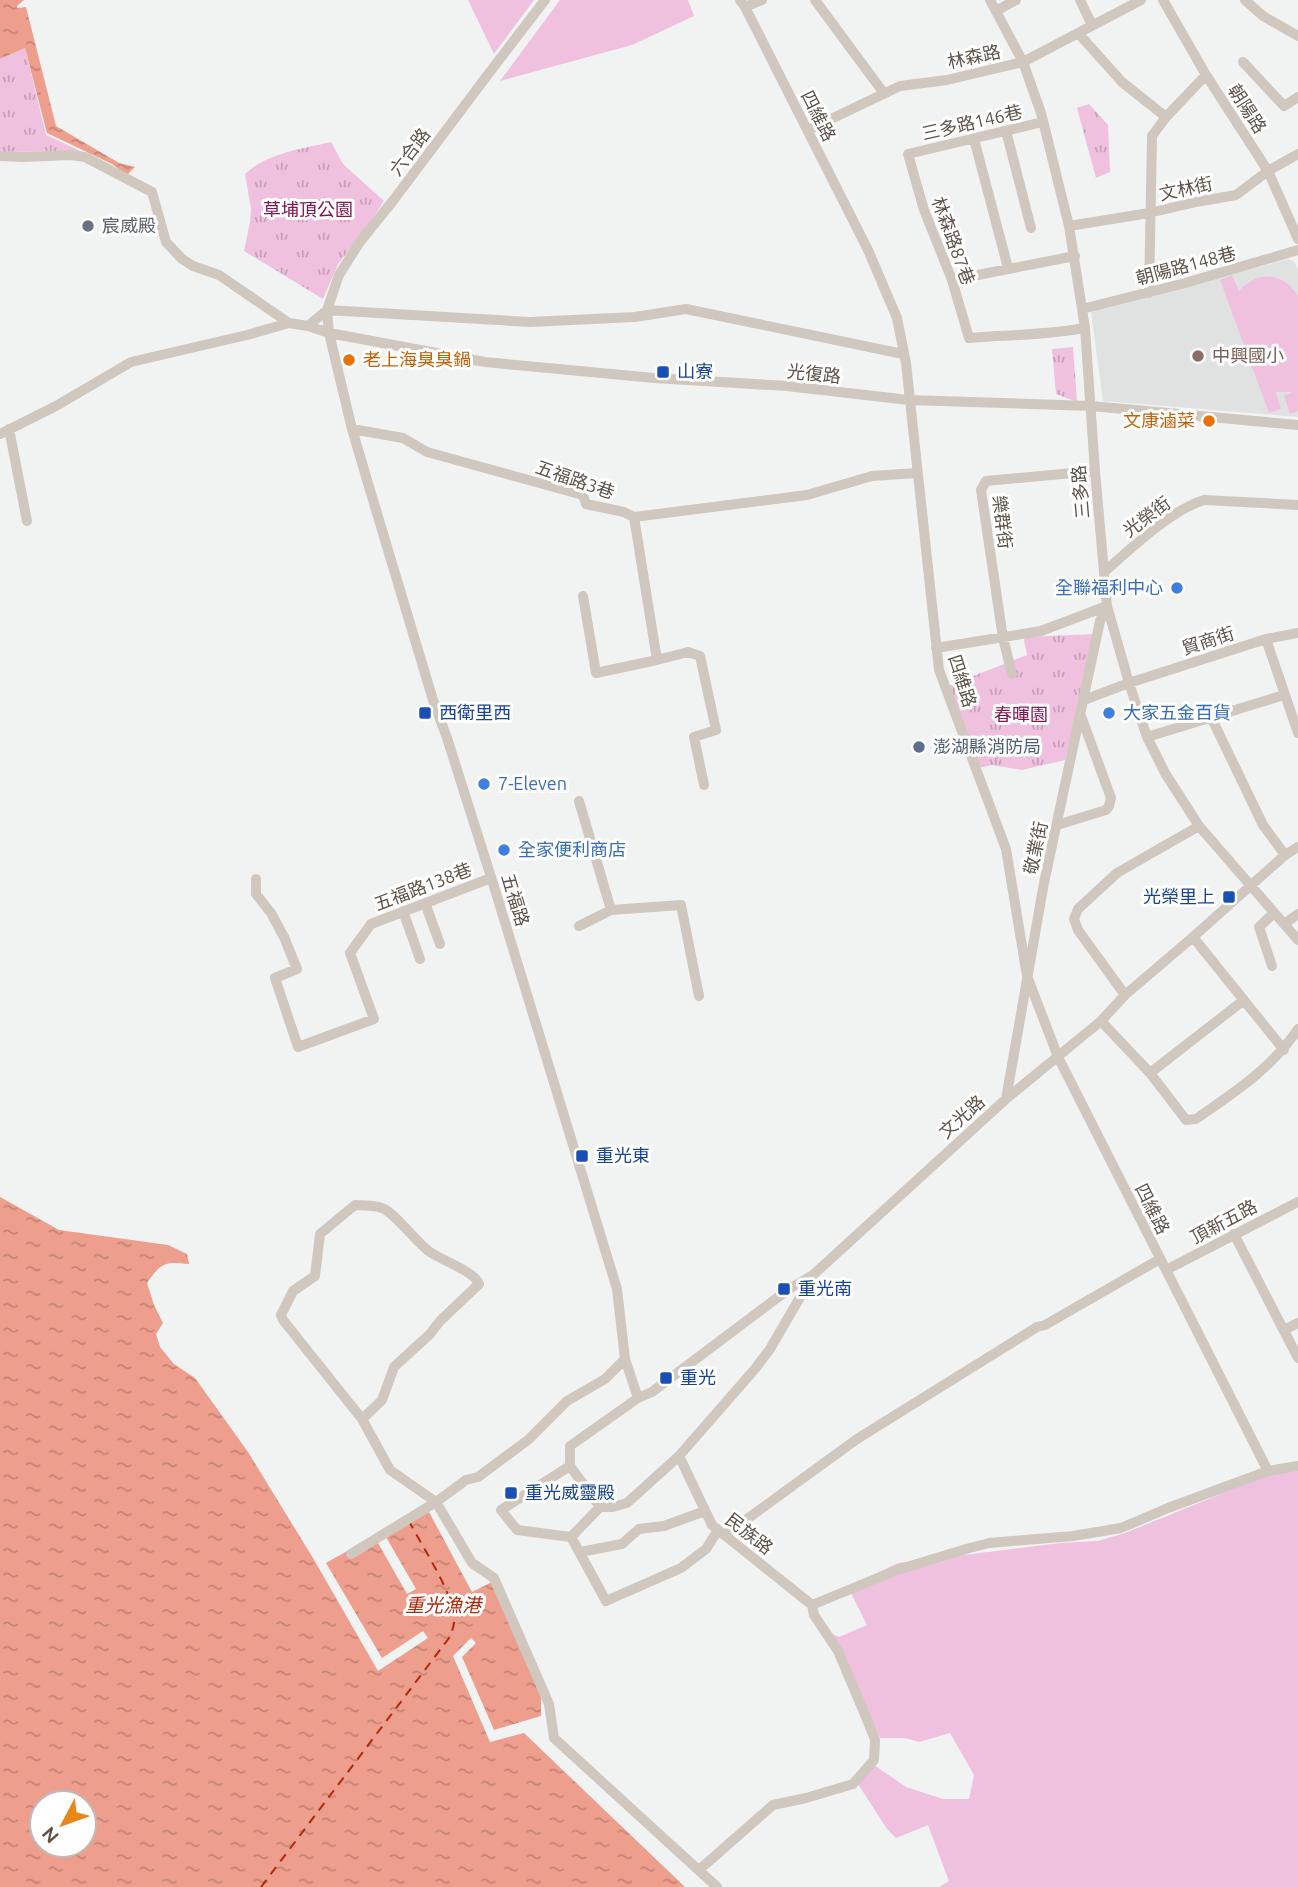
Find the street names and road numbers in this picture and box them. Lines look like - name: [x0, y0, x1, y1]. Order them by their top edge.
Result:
- street label: 林森路: [945, 41, 1002, 71]
- street label: 朝陽路: [1225, 80, 1271, 137]
- street label: 四維路: [798, 87, 840, 144]
- street label: 三多路146巷: [920, 101, 1024, 143]
- street label: 六合路: [385, 124, 433, 179]
- street label: 文林街: [1157, 173, 1214, 203]
- street label: 林森路87巷: [929, 194, 979, 287]
- street label: 朝陽路148巷: [1134, 242, 1238, 288]
- street label: 光復路: [786, 360, 842, 386]
- street label: 五福路3巷: [533, 456, 617, 502]
- street label: 三多路: [1068, 464, 1092, 520]
- street label: 光榮街: [1119, 492, 1174, 540]
- street label: 樂群街: [990, 494, 1016, 550]
- street label: 貿商街: [1179, 622, 1236, 658]
- street label: 四維路: [945, 652, 981, 709]
- street label: 敬業街: [1020, 819, 1050, 876]
- street label: 五福路138巷: [371, 858, 474, 914]
- street label: 五福路: [498, 871, 533, 928]
- street label: 文光路: [935, 1091, 988, 1142]
- street label: 四維路: [1132, 1180, 1174, 1237]
- street label: 頂新五路: [1187, 1195, 1260, 1247]
- street label: 民族路: [722, 1509, 777, 1558]

